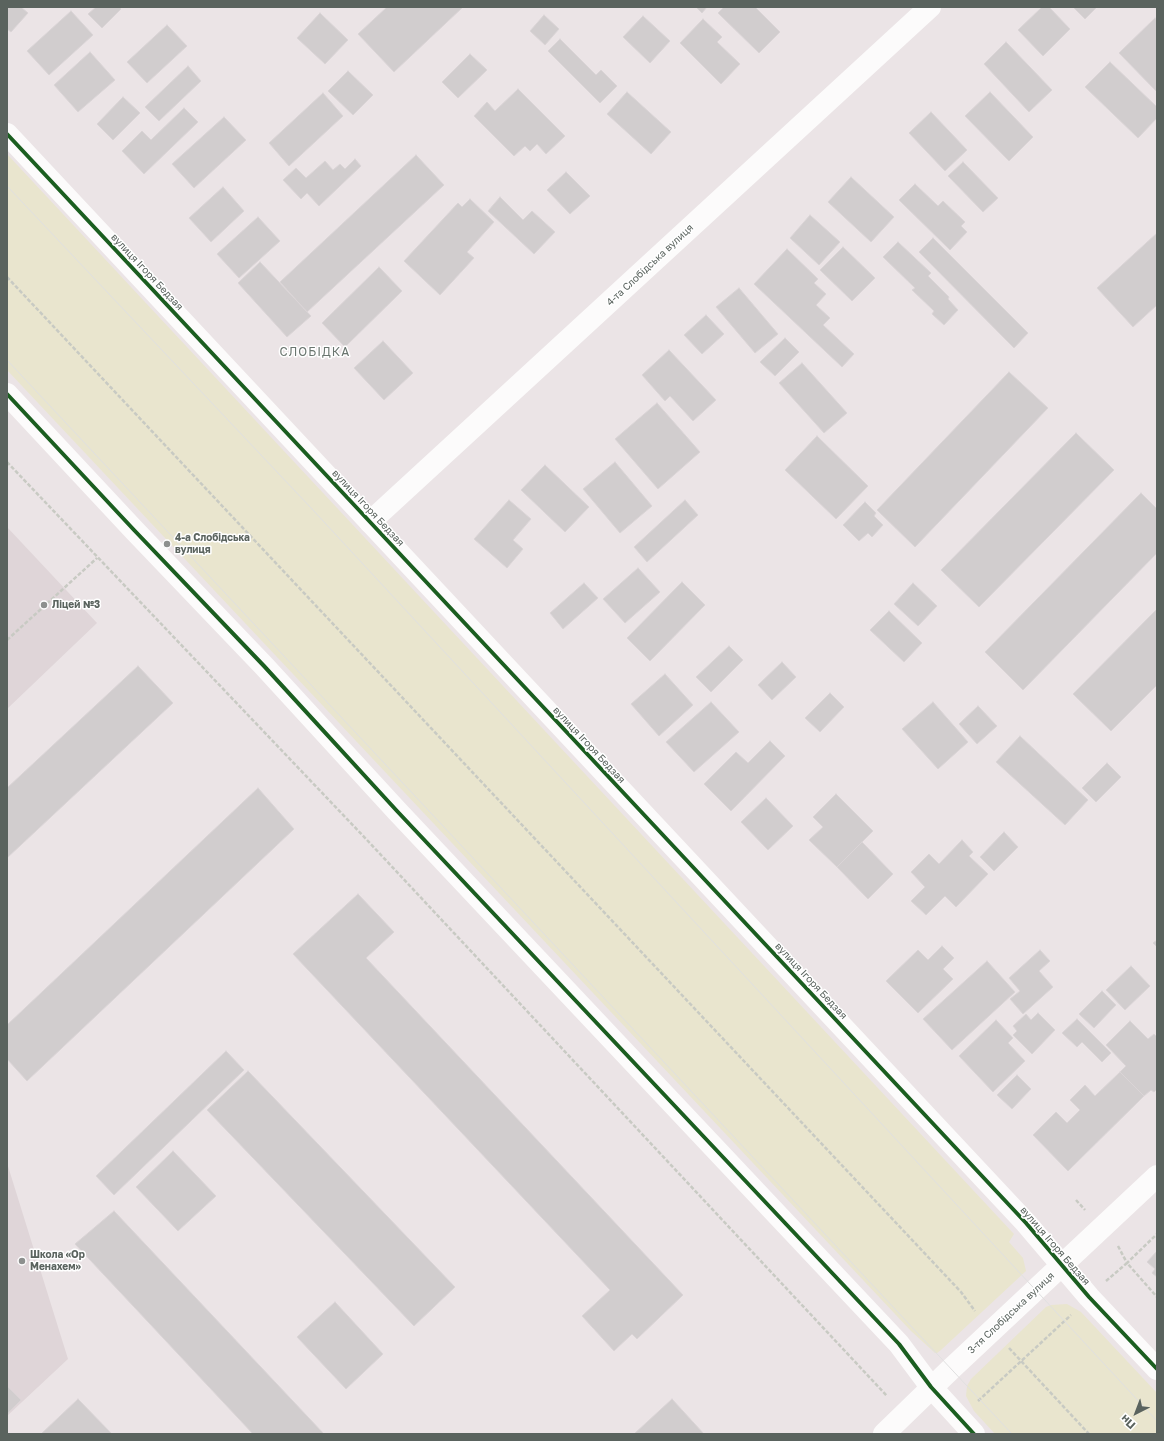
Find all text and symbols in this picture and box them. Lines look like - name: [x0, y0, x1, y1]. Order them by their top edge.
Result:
- street label: 4-та Слобідська вулиця: [604, 222, 696, 308]
- street label: вулиця Ігоря Бедзая: [108, 231, 186, 313]
- district label: СЛОБІДКА: [280, 345, 350, 359]
- street label: вулиця Ігоря Бедзая: [329, 467, 407, 549]
- place label: 4-а Слобідська вулиця: [175, 532, 250, 556]
- marker: 4-а Слобідська вулиця: [162, 539, 172, 549]
- place label: Ліцей №3: [52, 599, 100, 611]
- marker: Ліцей №3: [39, 600, 49, 610]
- street label: вулиця Ігоря Бедзая: [550, 704, 628, 786]
- street label: вулиця Ігоря Бедзая: [772, 940, 850, 1022]
- street label: вулиця Ігоря Бедзая: [1018, 1204, 1092, 1288]
- place label: Школа «Ор Менахем»: [30, 1249, 85, 1272]
- marker: Школа «Ор Менахем»: [17, 1256, 27, 1266]
- street label: 3-тя Слобідська вулиця: [965, 1270, 1057, 1356]
- north arrow: [1116, 1393, 1156, 1433]
- text: Пн: [1118, 1412, 1138, 1432]

